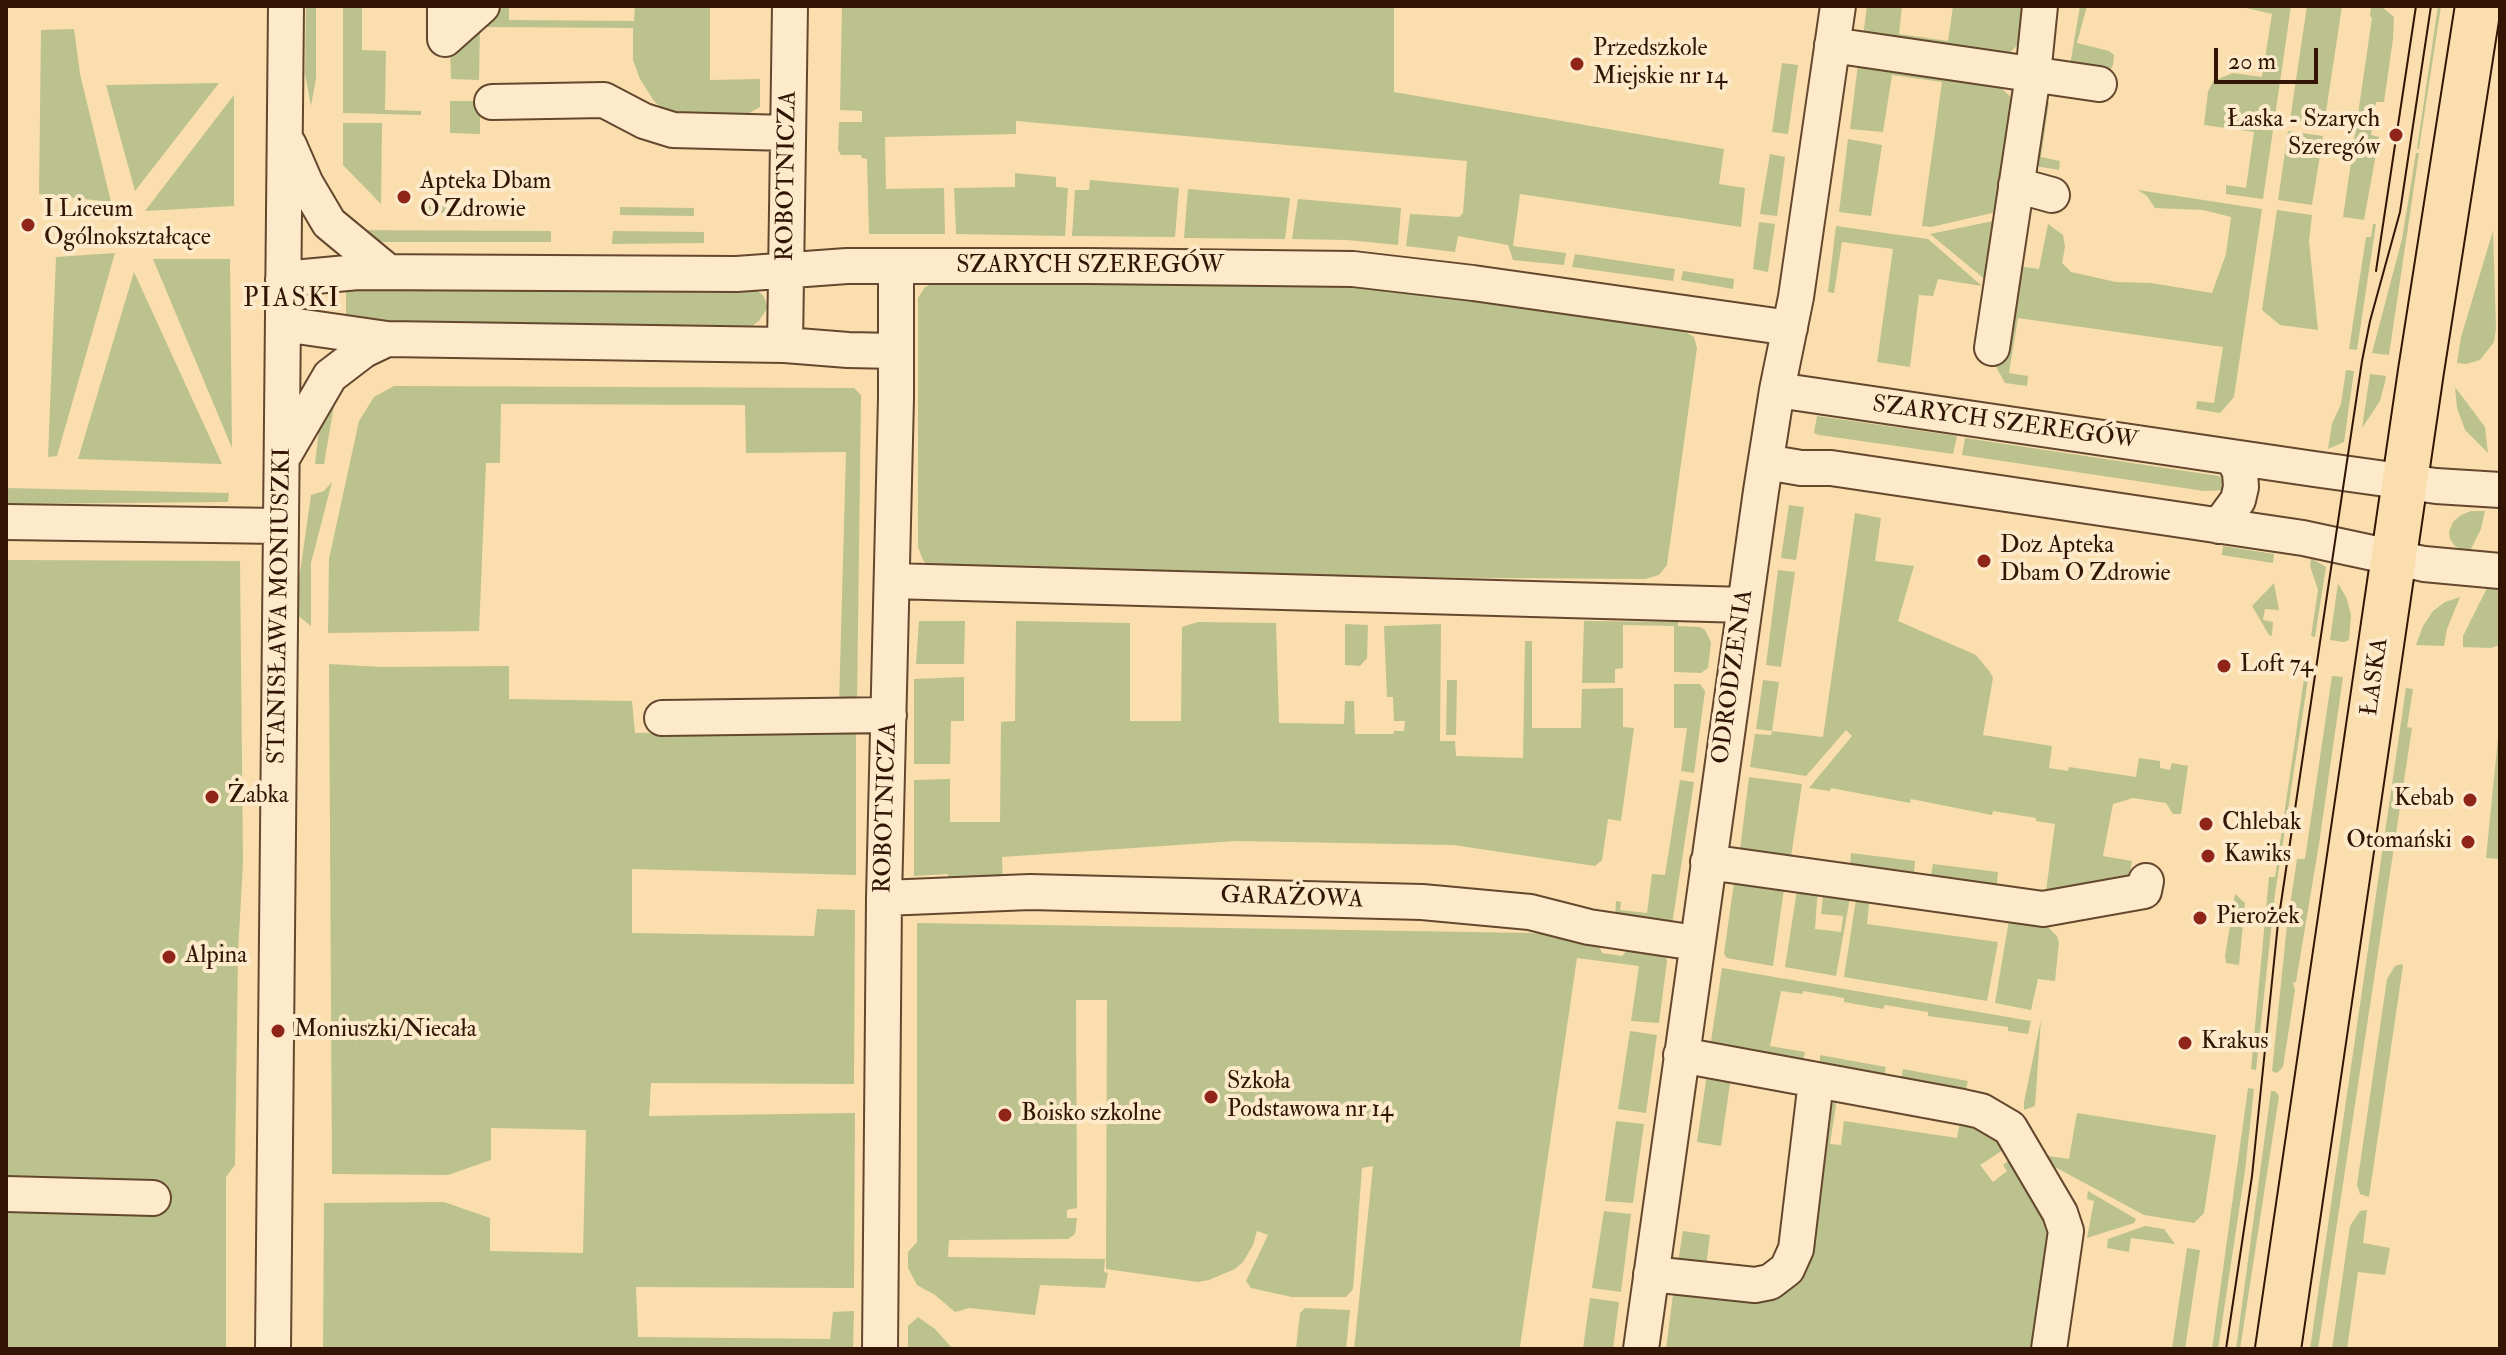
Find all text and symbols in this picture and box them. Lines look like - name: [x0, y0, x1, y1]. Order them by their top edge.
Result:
- scale bar: [2218, 32, 2322, 82]
- place label: Przedszkole Miejskie nr 14: [1593, 36, 1727, 92]
- text: 20 m: [2228, 46, 2276, 77]
- marker: Przedszkole Miejskie nr 14: [1568, 55, 1586, 73]
- street label: ROBOTNICZA: [772, 90, 804, 262]
- place label: Łaska - Szarych Szeregów: [2227, 107, 2380, 163]
- marker: Łaska - Szarych Szeregów: [2387, 126, 2405, 144]
- place label: Apteka Dbam O Zdrowie: [420, 169, 551, 225]
- marker: Apteka Dbam O Zdrowie: [395, 188, 413, 206]
- place label: I Liceum Ogólnokształcące: [44, 197, 211, 253]
- marker: I Liceum Ogólnokształcące: [19, 216, 37, 234]
- street label: SZARYCH SZEREGÓW: [956, 253, 1224, 281]
- district label: PIASKI: [243, 284, 341, 316]
- street label: SZARYCH SZEREGÓW: [1870, 391, 2140, 457]
- street label: STANISŁAWA MONIUSZKI: [264, 448, 298, 764]
- place label: Doz Apteka Dbam O Zdrowie: [2000, 533, 2171, 589]
- marker: Doz Apteka Dbam O Zdrowie: [1975, 552, 1993, 570]
- street label: ODRODZENIA: [1708, 588, 1760, 766]
- street label: ŁASKA: [2356, 636, 2396, 718]
- place label: Loft 74: [2240, 652, 2313, 680]
- marker: Loft 74: [2215, 657, 2233, 675]
- street label: ROBOTNICZA: [870, 722, 904, 894]
- place label: Żabka: [228, 783, 289, 811]
- place label: Kebab: [2394, 786, 2454, 814]
- marker: Żabka: [203, 788, 221, 806]
- marker: Kebab: [2461, 791, 2479, 809]
- place label: Chlebak: [2222, 810, 2301, 838]
- marker: Chlebak: [2197, 815, 2215, 833]
- place label: Otomański: [2346, 828, 2452, 856]
- marker: Otomański: [2459, 833, 2477, 851]
- place label: Kawiks: [2224, 842, 2291, 870]
- marker: Kawiks: [2199, 847, 2217, 865]
- street label: GARAŻOWA: [1220, 882, 1364, 916]
- place label: Pierożek: [2216, 904, 2300, 932]
- marker: Pierożek: [2191, 909, 2209, 927]
- place label: Alpina: [185, 943, 247, 971]
- marker: Alpina: [160, 948, 178, 966]
- place label: Moniuszki/Niecała: [294, 1017, 477, 1045]
- marker: Moniuszki/Niecała: [269, 1022, 287, 1040]
- place label: Krakus: [2201, 1029, 2269, 1057]
- marker: Krakus: [2176, 1034, 2194, 1052]
- place label: Szkoła Podstawowa nr 14: [1227, 1069, 1393, 1125]
- marker: Szkoła Podstawowa nr 14: [1202, 1088, 1220, 1106]
- place label: Boisko szkolne: [1021, 1101, 1161, 1129]
- marker: Boisko szkolne: [996, 1106, 1014, 1124]

